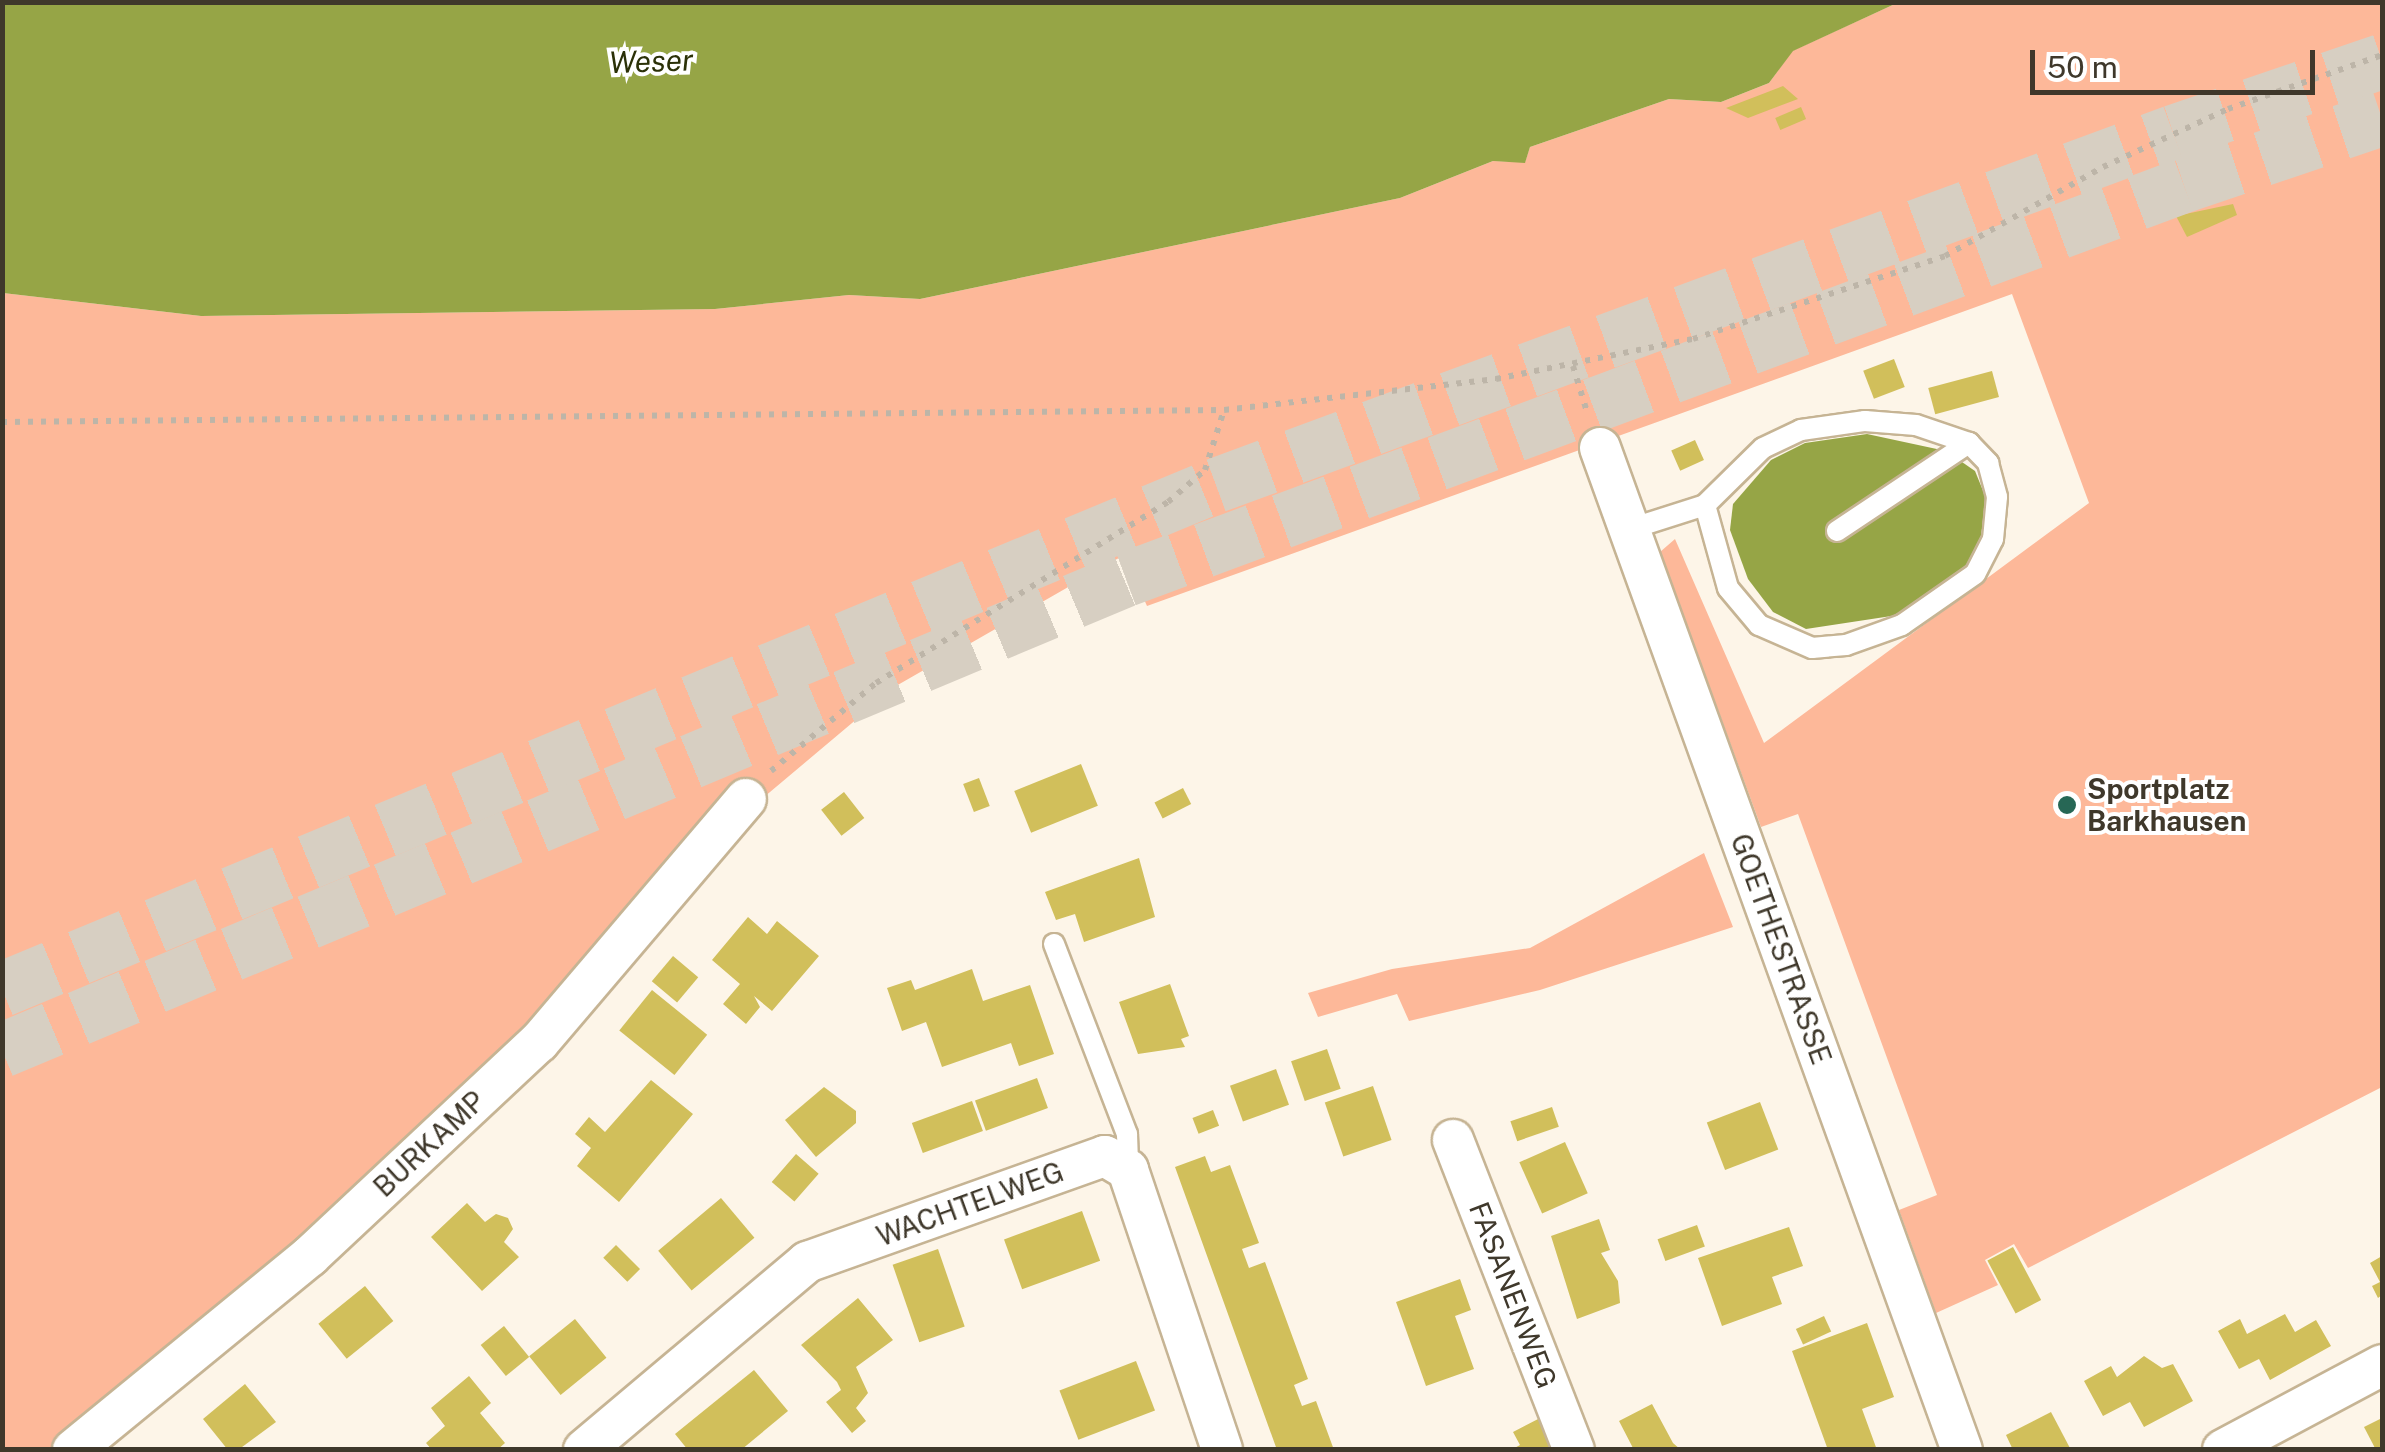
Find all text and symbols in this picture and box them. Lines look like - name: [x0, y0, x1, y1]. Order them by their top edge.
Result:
- scale bar: [2035, 30, 2320, 92]
- water label: Weser: [608, 42, 694, 80]
- text: 50 m: [2047, 49, 2118, 85]
- place label: Sportplatz Barkhausen: [2087, 772, 2246, 838]
- marker: Sportplatz Barkhausen: [2056, 794, 2078, 816]
- street label: GOETHESTRASSE: [1724, 829, 1838, 1069]
- street label: BURKAMP: [367, 1084, 491, 1204]
- street label: WACHTELWEG: [872, 1155, 1068, 1253]
- street label: FASANENWEG: [1462, 1197, 1564, 1393]

